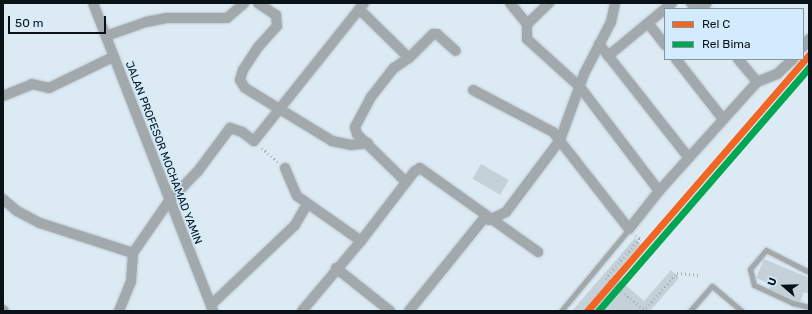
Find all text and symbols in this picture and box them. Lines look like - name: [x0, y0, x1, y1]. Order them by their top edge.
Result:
- scale bar: [10, 8, 108, 34]
- legend: [664, 8, 804, 60]
- text: 50 m: [15, 16, 43, 30]
- text: Rel C: [702, 17, 730, 31]
- text: Rel Bima: [702, 37, 751, 51]
- street label: JALAN PROFESOR MOCHAMAD YAMIN: [122, 59, 204, 247]
- north arrow: [764, 266, 804, 306]
- text: U: [765, 276, 780, 288]

